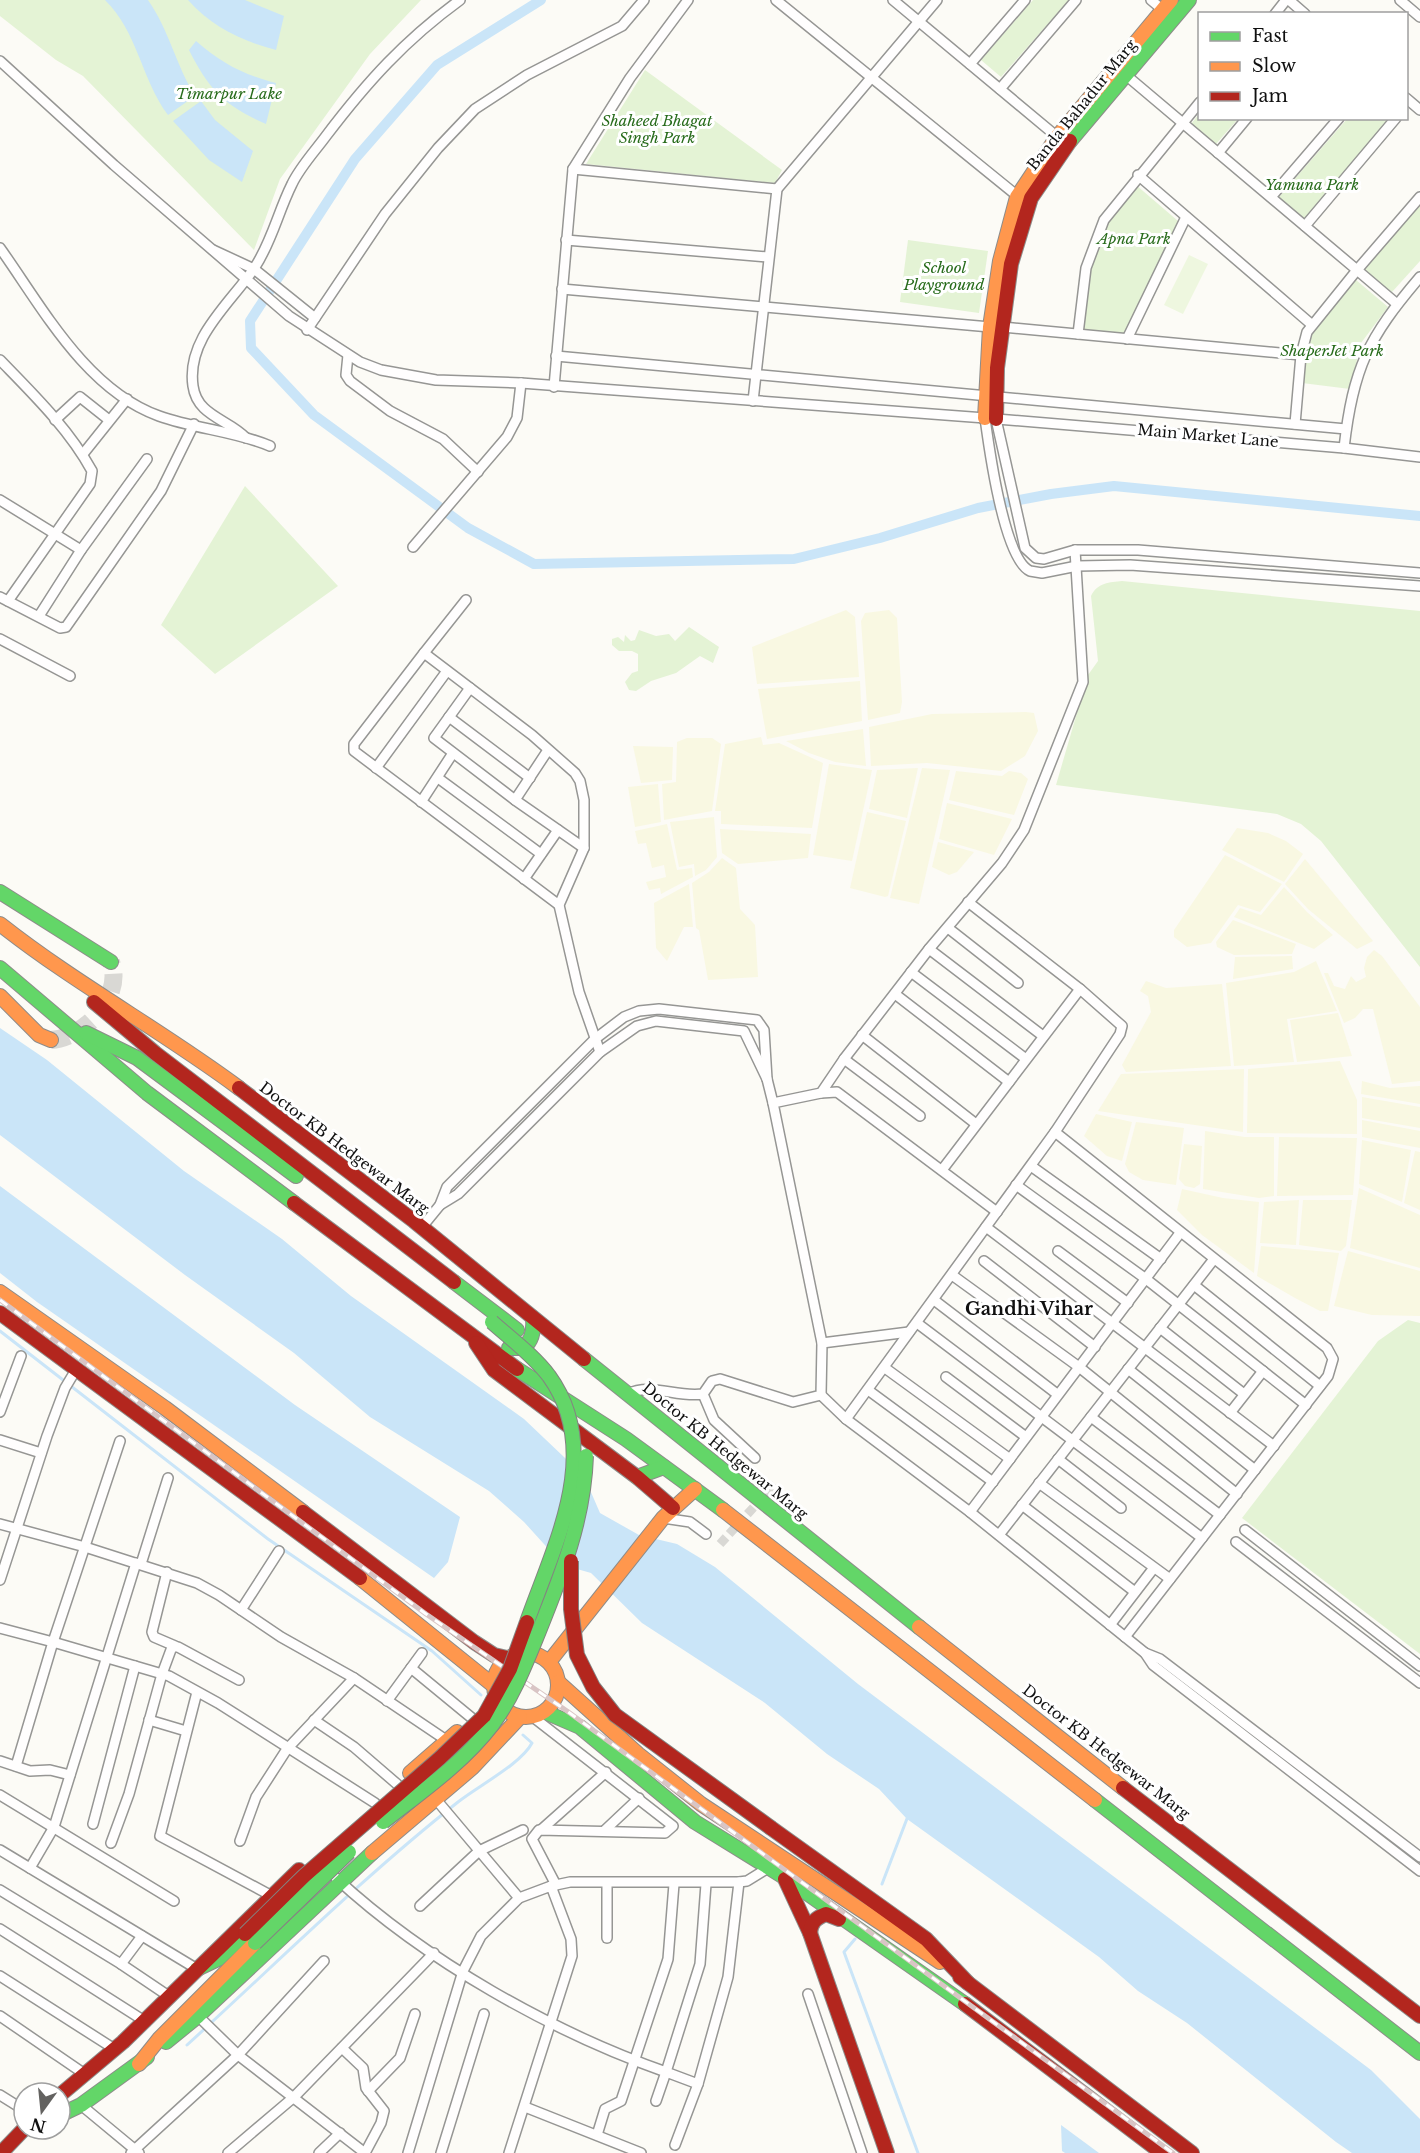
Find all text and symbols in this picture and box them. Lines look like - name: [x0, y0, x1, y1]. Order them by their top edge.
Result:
- legend: [1198, 12, 1408, 120]
- text: Fast: [1252, 25, 1289, 47]
- street label: Banda Bahadur Marg: [1023, 34, 1141, 174]
- text: Slow: [1252, 55, 1297, 77]
- park label: Timarpur Lake: [176, 84, 282, 103]
- text: Jam: [1250, 85, 1288, 107]
- park label: Shaheed Bhagat Singh Park: [601, 111, 713, 147]
- park label: Yamuna Park: [1265, 175, 1359, 194]
- park label: Apna Park: [1095, 229, 1171, 248]
- park label: School Playground: [903, 258, 984, 294]
- park label: ShaperJet Park: [1280, 341, 1384, 360]
- street label: Main Market Lane: [1137, 420, 1279, 451]
- street label: Doctor KB Hedgewar Marg: [256, 1078, 434, 1218]
- district label: Gandhi Vihar: [965, 1298, 1093, 1320]
- street label: Doctor KB Hedgewar Marg: [639, 1378, 813, 1524]
- street label: Doctor KB Hedgewar Marg: [1019, 1680, 1195, 1824]
- north arrow: [12, 2081, 72, 2141]
- text: N: [28, 2114, 48, 2137]

